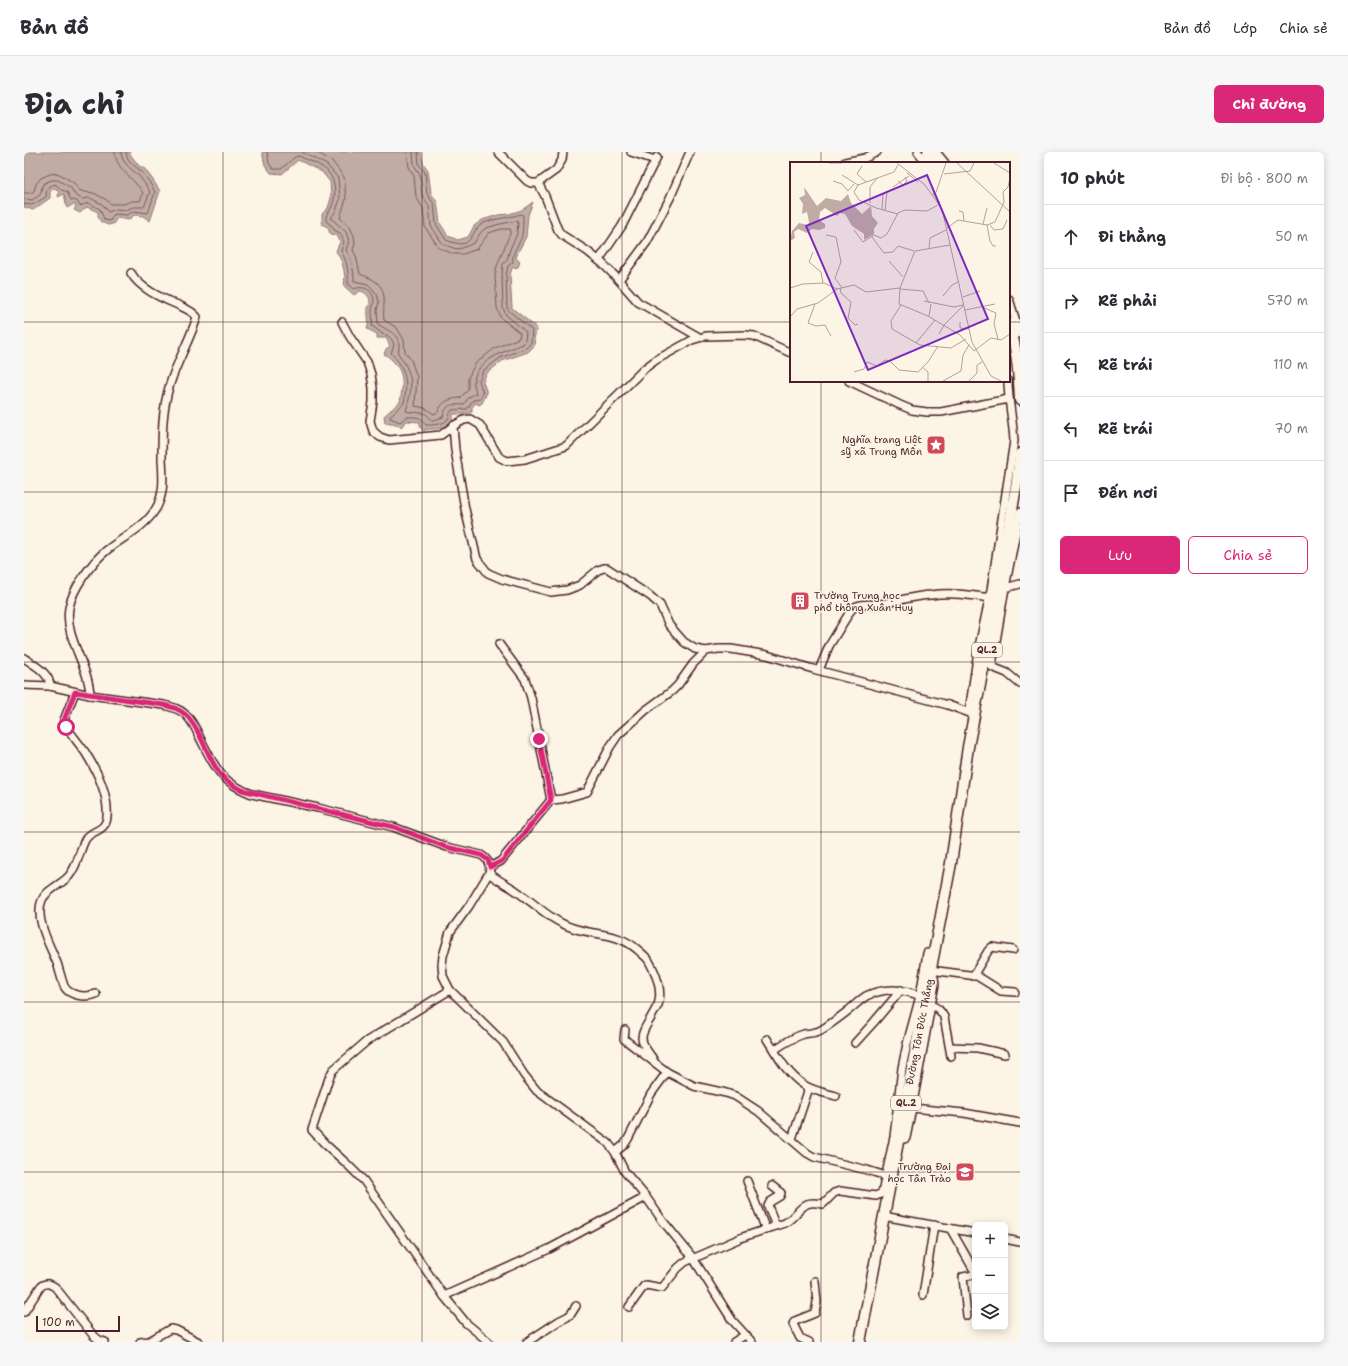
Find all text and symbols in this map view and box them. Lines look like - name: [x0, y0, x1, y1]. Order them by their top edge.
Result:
- text: Bản đồ: [20, 15, 89, 40]
- text: Bản đồ: [1164, 19, 1211, 37]
- text: Lớp: [1233, 19, 1257, 37]
- text: Chia sẻ: [1279, 19, 1328, 37]
- text: Địa chỉ: [24, 85, 124, 123]
- button: Chỉ đường: [1214, 85, 1324, 123]
- inset map: [790, 162, 1010, 382]
- text: 10 phút: [1060, 167, 1125, 189]
- text: Đi bộ · 800 m: [1220, 170, 1308, 187]
- icon: ahead: [1060, 226, 1082, 248]
- text: Đi thẳng: [1098, 227, 1166, 247]
- text: 50 m: [1275, 228, 1308, 245]
- icon: right: [1060, 290, 1082, 312]
- text: Rẽ phải: [1098, 291, 1157, 311]
- text: 570 m: [1267, 292, 1308, 309]
- icon: left: [1060, 354, 1082, 376]
- text: Rẽ trái: [1098, 355, 1153, 375]
- text: 110 m: [1273, 356, 1308, 373]
- icon: left: [1060, 418, 1082, 440]
- text: Rẽ trái: [1098, 419, 1153, 439]
- text: 70 m: [1274, 420, 1308, 437]
- place label: Nghĩa trang Liệt sỹ xã Trung Môn: [841, 433, 922, 458]
- place icon: Nghĩa trang Liệt sỹ xã Trung Môn: [925, 434, 947, 456]
- icon: arrive: [1060, 482, 1082, 504]
- text: Đến nơi: [1098, 483, 1157, 503]
- button: Lưu: [1060, 536, 1180, 574]
- button: Chia sẻ: [1188, 536, 1308, 574]
- place label: Trường Trung học phổ thông Xuân Huy: [814, 589, 914, 614]
- building icon: Trường Trung học phổ thông Xuân Huy: [789, 590, 811, 612]
- road number: QL.2: [972, 643, 1002, 657]
- route start: [57, 718, 75, 736]
- route end: [530, 730, 548, 748]
- street label: Đường Tôn Đức Thắng: [903, 977, 936, 1086]
- road number: QL.2: [891, 1096, 921, 1110]
- place label: Trường Đại học Tân Trào: [887, 1160, 951, 1185]
- school or university icon: Trường Đại học Tân Trào: [954, 1161, 976, 1183]
- map controls: [972, 1222, 1008, 1330]
- button: +: [972, 1222, 1008, 1258]
- button: −: [972, 1258, 1008, 1294]
- button: layers: [972, 1294, 1008, 1330]
- scale bar: [36, 1314, 120, 1333]
- text: 100 m: [42, 1315, 75, 1330]

